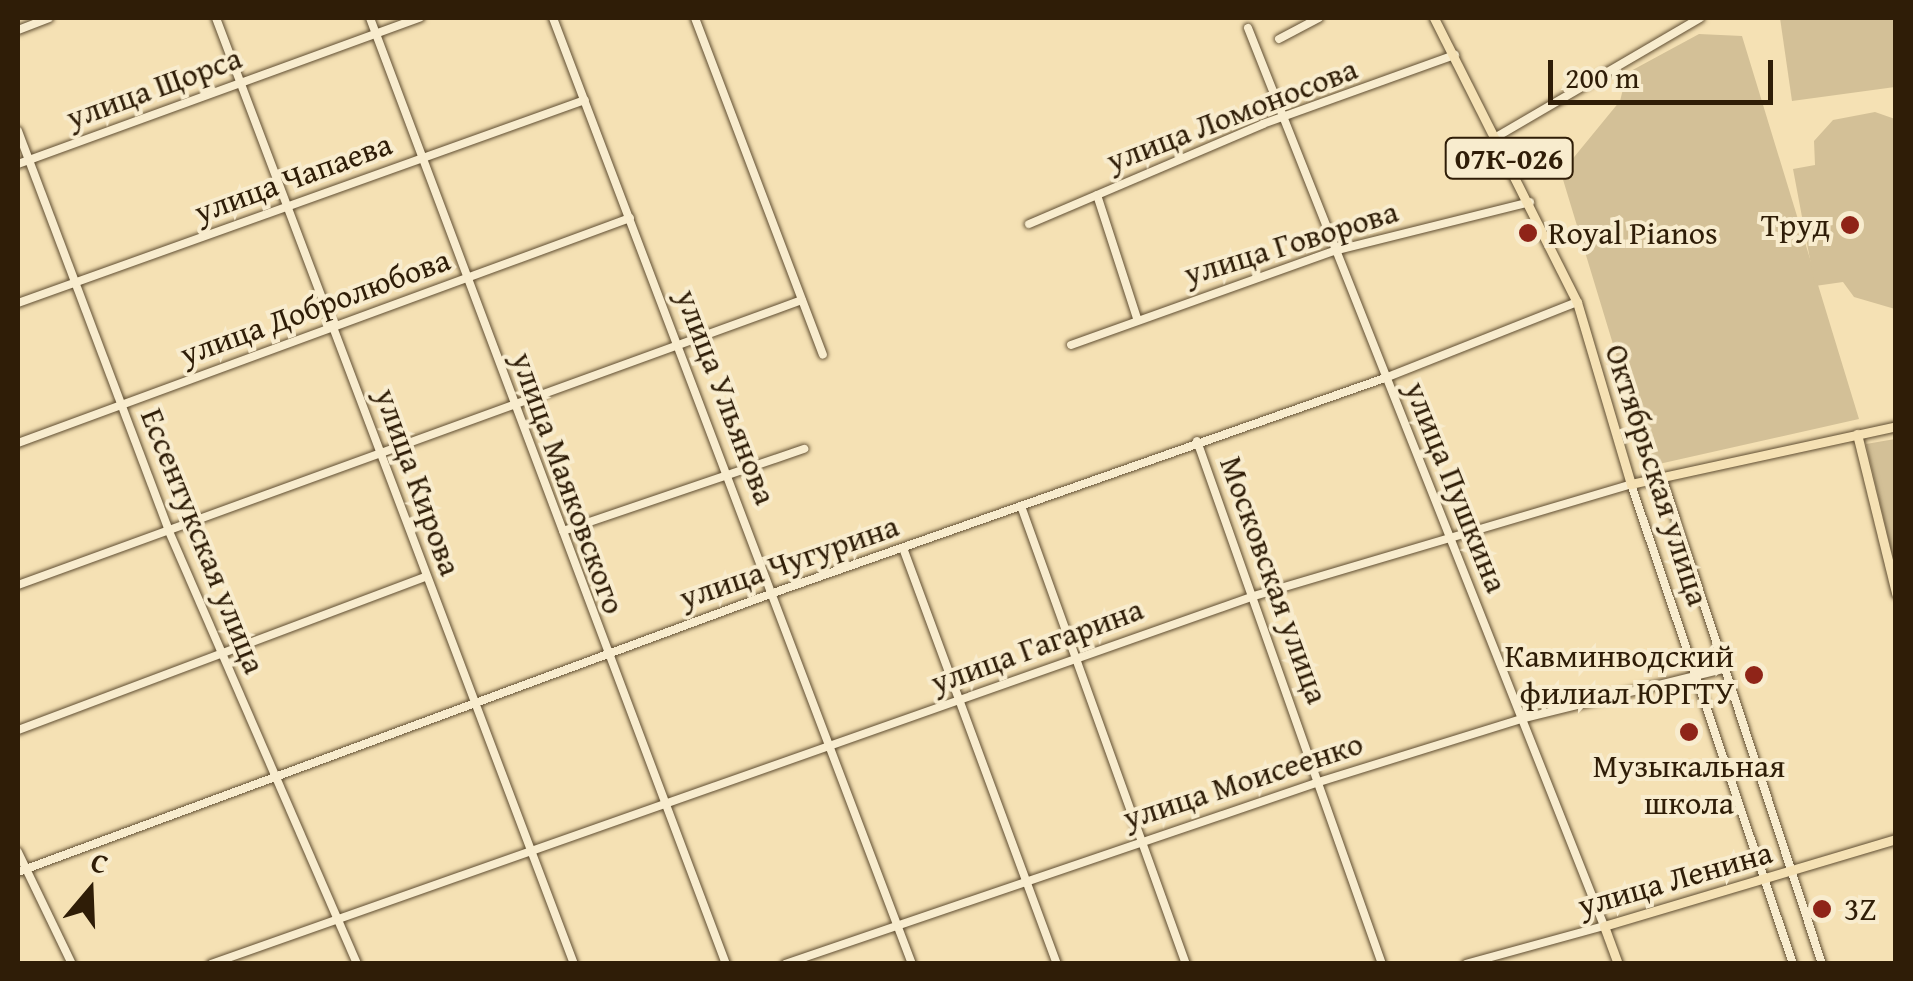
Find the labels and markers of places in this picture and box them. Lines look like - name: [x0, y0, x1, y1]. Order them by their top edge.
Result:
- place label: Труд: [1761, 206, 1830, 244]
- place label: Royal Pianos: [1548, 214, 1718, 252]
- marker: Труд: [1839, 214, 1861, 236]
- marker: Royal Pianos: [1517, 222, 1539, 244]
- place label: Кавминводский филиал ЮРГТУ: [1505, 638, 1734, 713]
- marker: Кавминводский филиал ЮРГТУ: [1743, 664, 1765, 686]
- marker: Музыкальная школа: [1678, 721, 1700, 743]
- place label: Музыкальная школа: [1593, 748, 1785, 823]
- place label: 3Z: [1844, 890, 1876, 928]
- marker: 3Z: [1809, 896, 1835, 922]

